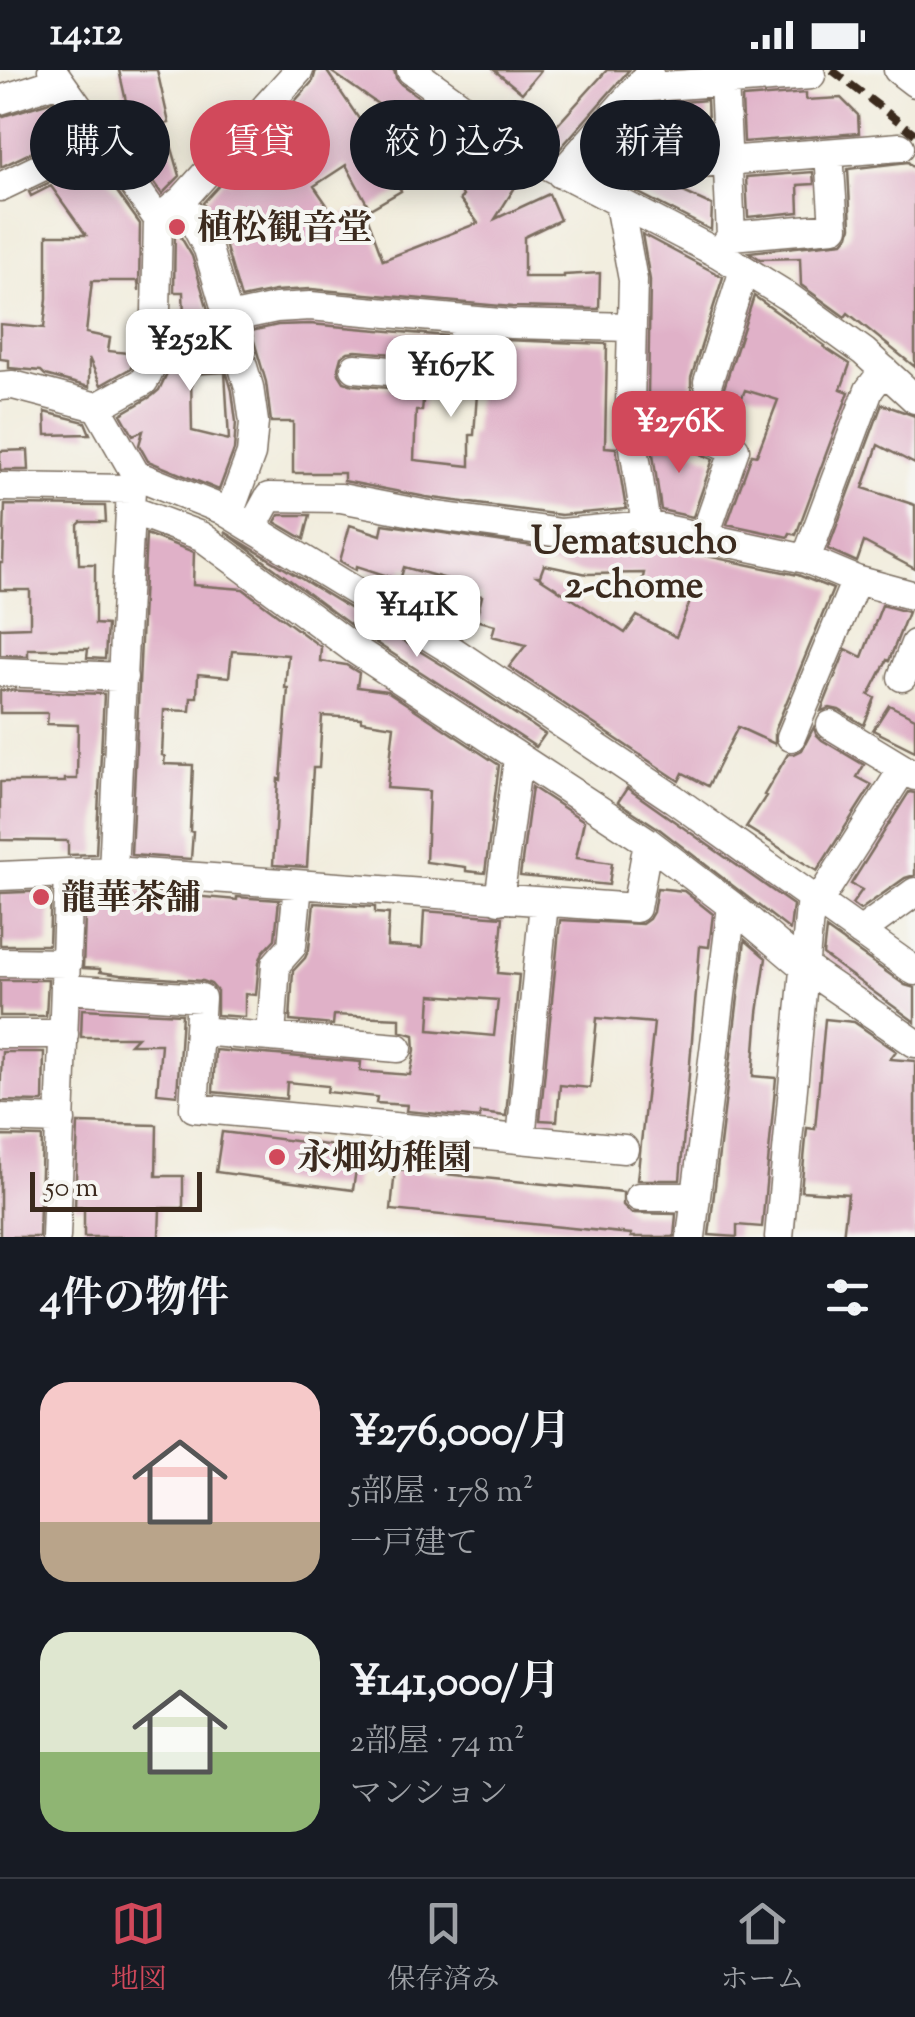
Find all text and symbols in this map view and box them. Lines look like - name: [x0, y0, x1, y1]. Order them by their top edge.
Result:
- text: 14:12: [50, 8, 123, 62]
- chip: 購入: [30, 100, 170, 190]
- chip: 賃貸: [190, 100, 330, 190]
- chip: 絞り込み: [350, 100, 560, 190]
- chip: 新着: [580, 100, 720, 190]
- place label: 植松観音堂: [197, 205, 372, 256]
- marker: 植松観音堂: [166, 216, 188, 238]
- pin: ¥252K: [120, 309, 260, 394]
- text: ¥252K: [148, 318, 232, 364]
- pin: ¥167K: [381, 335, 521, 420]
- text: ¥167K: [408, 344, 494, 390]
- pin: ¥276K: [609, 391, 749, 476]
- text: ¥276K: [634, 400, 724, 446]
- district label: Uematsucho 2-chome: [531, 517, 737, 615]
- pin: ¥141K: [347, 575, 487, 660]
- text: ¥141K: [376, 584, 458, 630]
- place label: 龍華茶舗: [61, 875, 201, 926]
- marker: 龍華茶舗: [30, 886, 52, 908]
- place label: 永畑幼稚園: [297, 1135, 472, 1186]
- marker: 永畑幼稚園: [266, 1146, 288, 1168]
- scale bar: [30, 1167, 202, 1212]
- text: 50 m: [45, 1169, 99, 1209]
- icon: filters: [820, 1270, 875, 1325]
- text: 4件の物件: [40, 1271, 229, 1331]
- text: ¥276,000/月: [350, 1404, 571, 1464]
- icon: home: [120, 1422, 240, 1542]
- text: 5部屋 · 178 m²: [350, 1470, 534, 1516]
- text: 一戸建て: [350, 1522, 478, 1568]
- text: ¥141,000/月: [350, 1654, 560, 1714]
- icon: home: [120, 1672, 240, 1792]
- text: 2部屋 · 74 m²: [350, 1720, 525, 1766]
- text: マンション: [350, 1772, 509, 1818]
- tab: 地図: [110, 1896, 167, 2001]
- tab: 保存済み: [387, 1896, 500, 2001]
- tab: ホーム: [720, 1896, 805, 2001]

